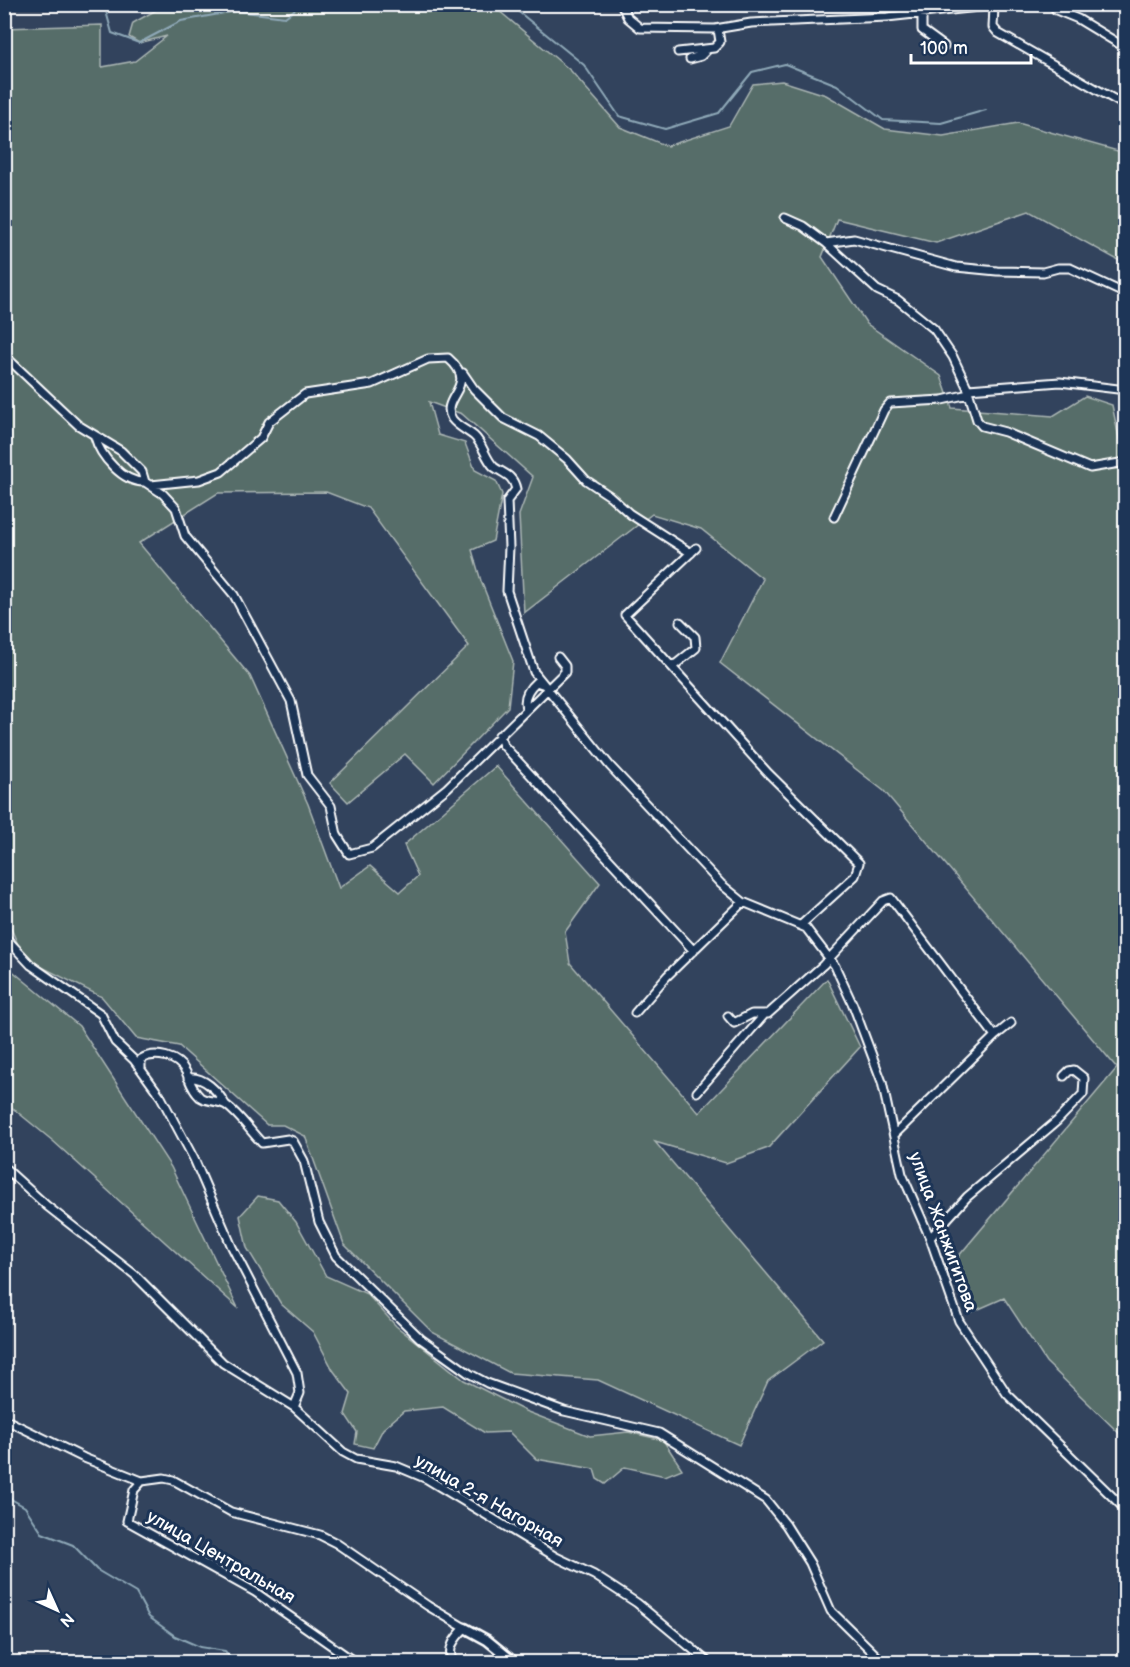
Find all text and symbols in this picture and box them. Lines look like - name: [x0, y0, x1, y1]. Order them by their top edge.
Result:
- scale bar: [911, 27, 1031, 65]
- text: 100 m: [920, 38, 968, 59]
- street label: улица Жанжигитова: [904, 1149, 982, 1315]
- street label: улица 2-я Нагорная: [411, 1450, 567, 1552]
- street label: улица Центральная: [143, 1506, 299, 1608]
- north arrow: [27, 1580, 87, 1640]
- text: N: [56, 1609, 78, 1631]

